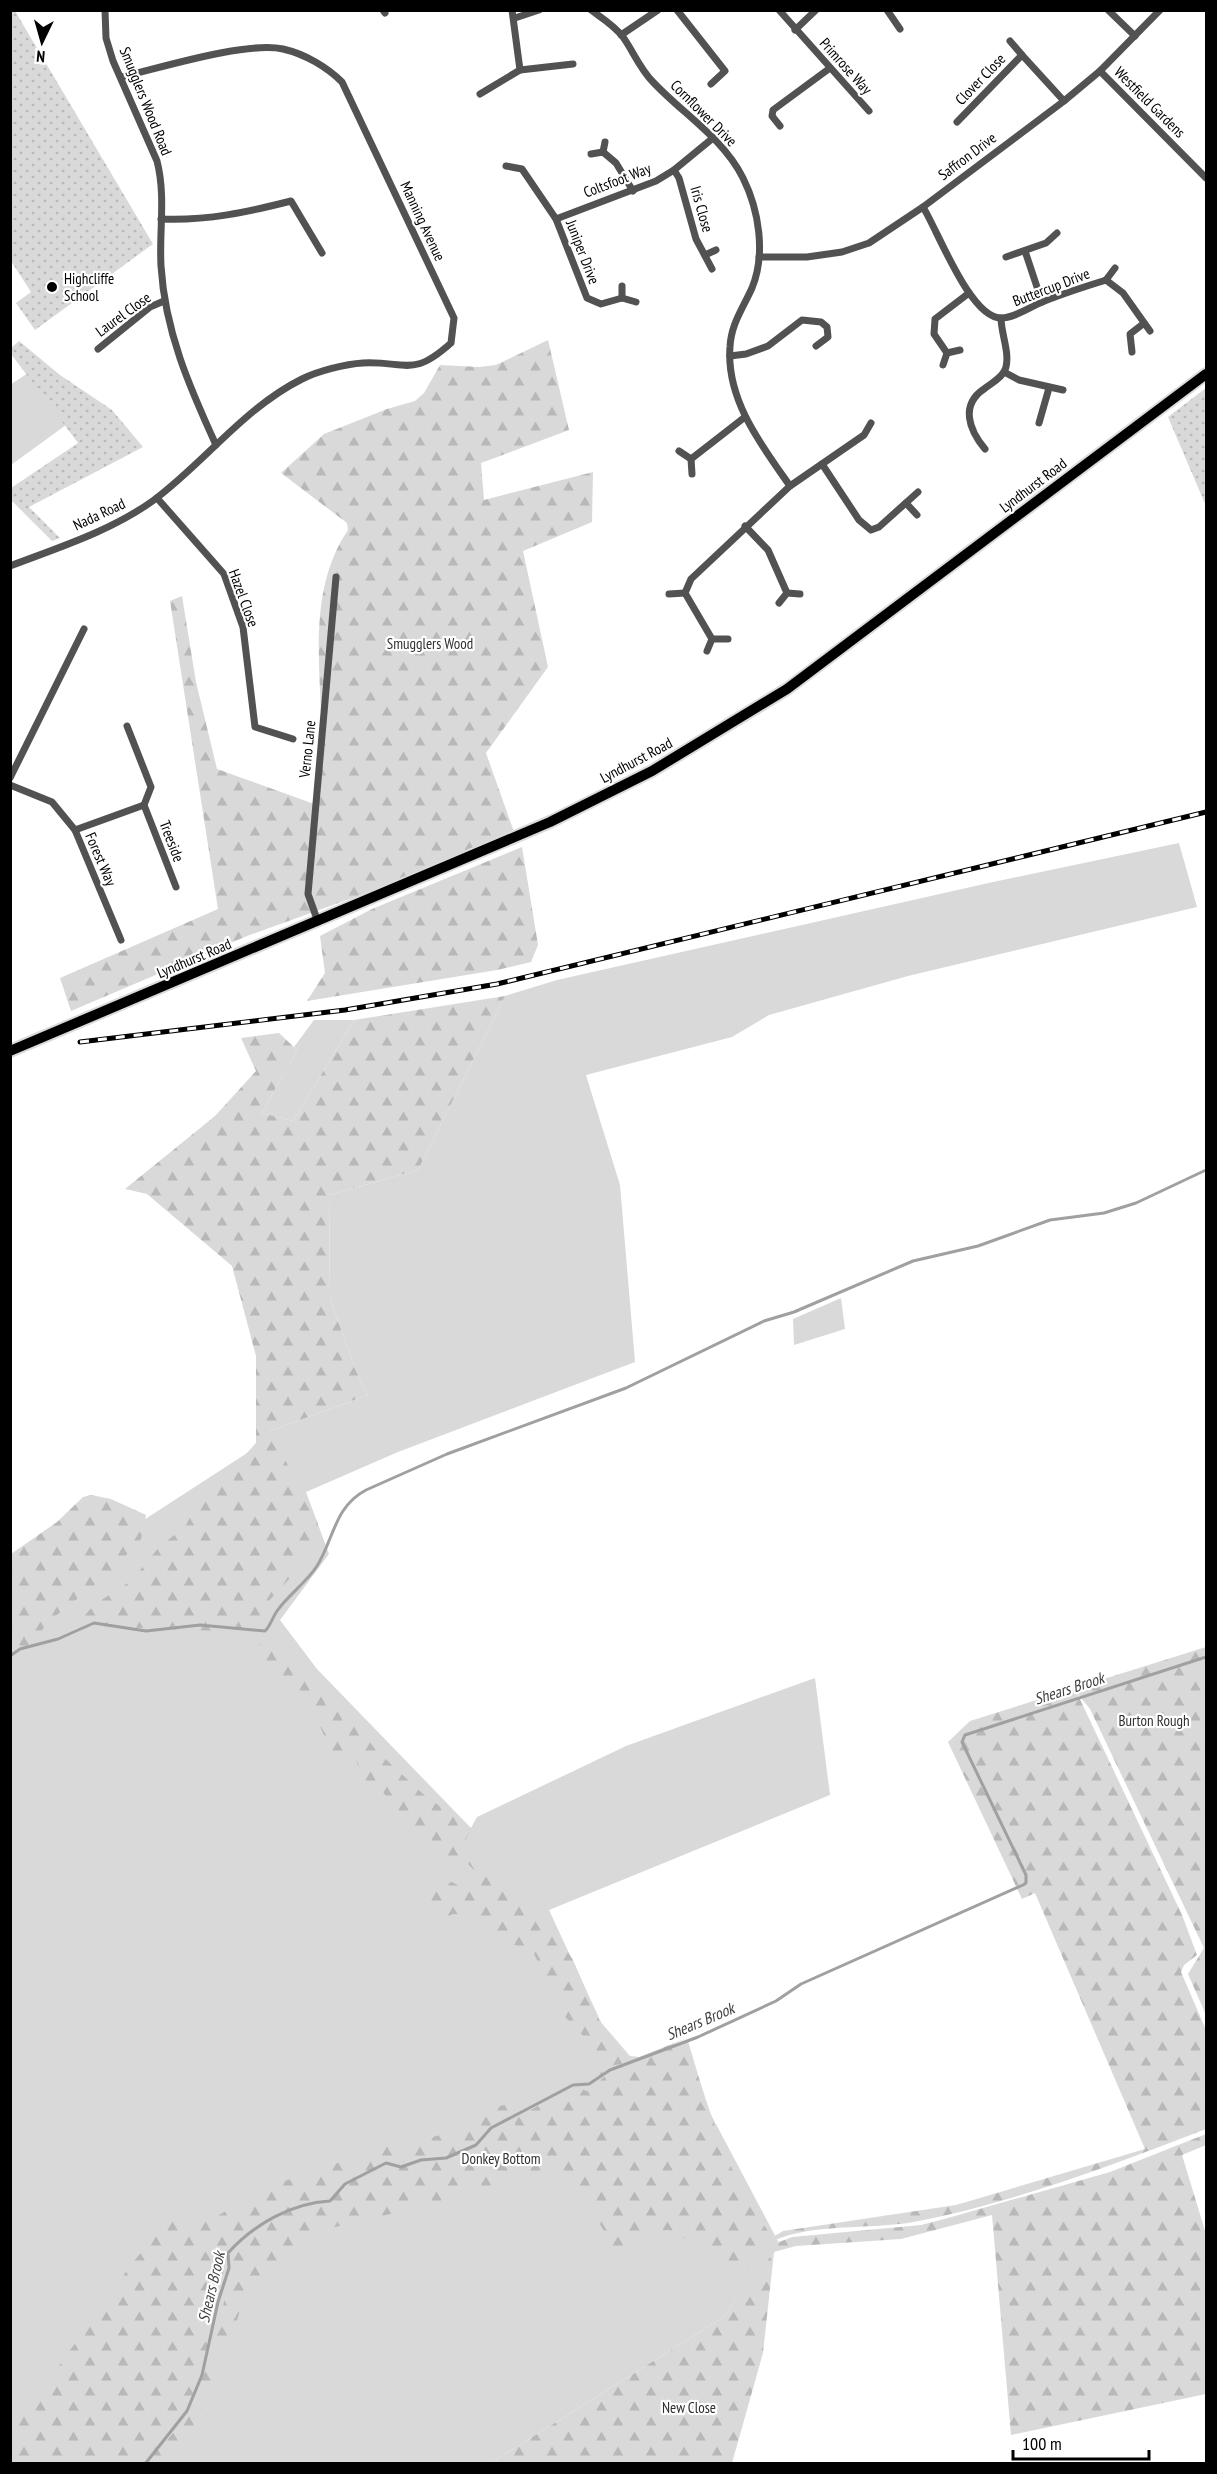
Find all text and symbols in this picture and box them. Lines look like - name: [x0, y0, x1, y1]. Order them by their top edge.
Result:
- north arrow: [12, 12, 72, 72]
- street label: Primrose Way: [816, 34, 877, 98]
- street label: Smugglers Wood Road: [116, 44, 176, 158]
- text: N: [36, 47, 46, 67]
- street label: Clover Close: [951, 49, 1009, 109]
- street label: Westfield Gardens: [1111, 63, 1189, 141]
- street label: Cornflower Drive: [667, 76, 741, 150]
- street label: Saffron Drive: [934, 128, 1000, 184]
- street label: Coltsfoot Way: [581, 158, 654, 202]
- street label: Manning Avenue: [396, 178, 450, 264]
- street label: Iris Close: [686, 184, 718, 234]
- street label: Juniper Drive: [562, 216, 604, 287]
- street label: Buttercup Drive: [1010, 264, 1092, 310]
- place label: Highcliffe School: [64, 269, 114, 305]
- marker: Highcliffe School: [45, 280, 59, 294]
- street label: Laurel Close: [92, 288, 154, 340]
- street label: Lyndhurst Road: [996, 454, 1070, 516]
- street label: Nada Road: [70, 494, 128, 534]
- street label: Hazel Close: [225, 566, 263, 630]
- park label: Smugglers Wood: [387, 634, 473, 653]
- street label: Verno Lane: [294, 719, 319, 780]
- street label: Lyndhurst Road: [597, 733, 675, 787]
- street label: Treeside: [155, 818, 189, 864]
- street label: Forest Way: [81, 829, 121, 889]
- street label: Lyndhurst Road: [154, 934, 234, 982]
- water label: Shears Brook: [1032, 1667, 1108, 1709]
- park label: Burton Rough: [1119, 1711, 1189, 1730]
- water label: Shears Brook: [663, 1997, 739, 2044]
- park label: Donkey Bottom: [462, 2149, 540, 2168]
- water label: Shears Brook: [193, 2248, 229, 2324]
- park label: New Close: [662, 2398, 716, 2417]
- scale bar: [1013, 2423, 1150, 2461]
- text: 100 m: [1022, 2432, 1062, 2455]

